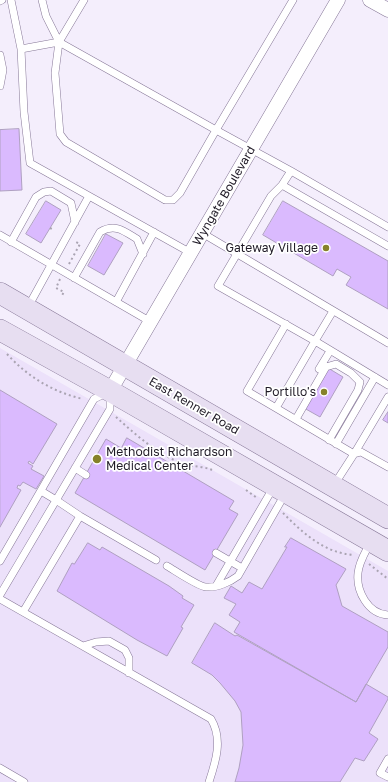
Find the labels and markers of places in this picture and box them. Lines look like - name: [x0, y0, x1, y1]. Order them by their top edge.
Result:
- place label: Gateway Village: [225, 241, 318, 255]
- marker: Gateway Village: [321, 243, 331, 253]
- place label: Portillo's: [264, 385, 316, 399]
- marker: Portillo's: [319, 387, 329, 397]
- place label: Methodist Richardson Medical Center: [106, 445, 232, 473]
- marker: Methodist Richardson Medical Center: [91, 453, 103, 465]

